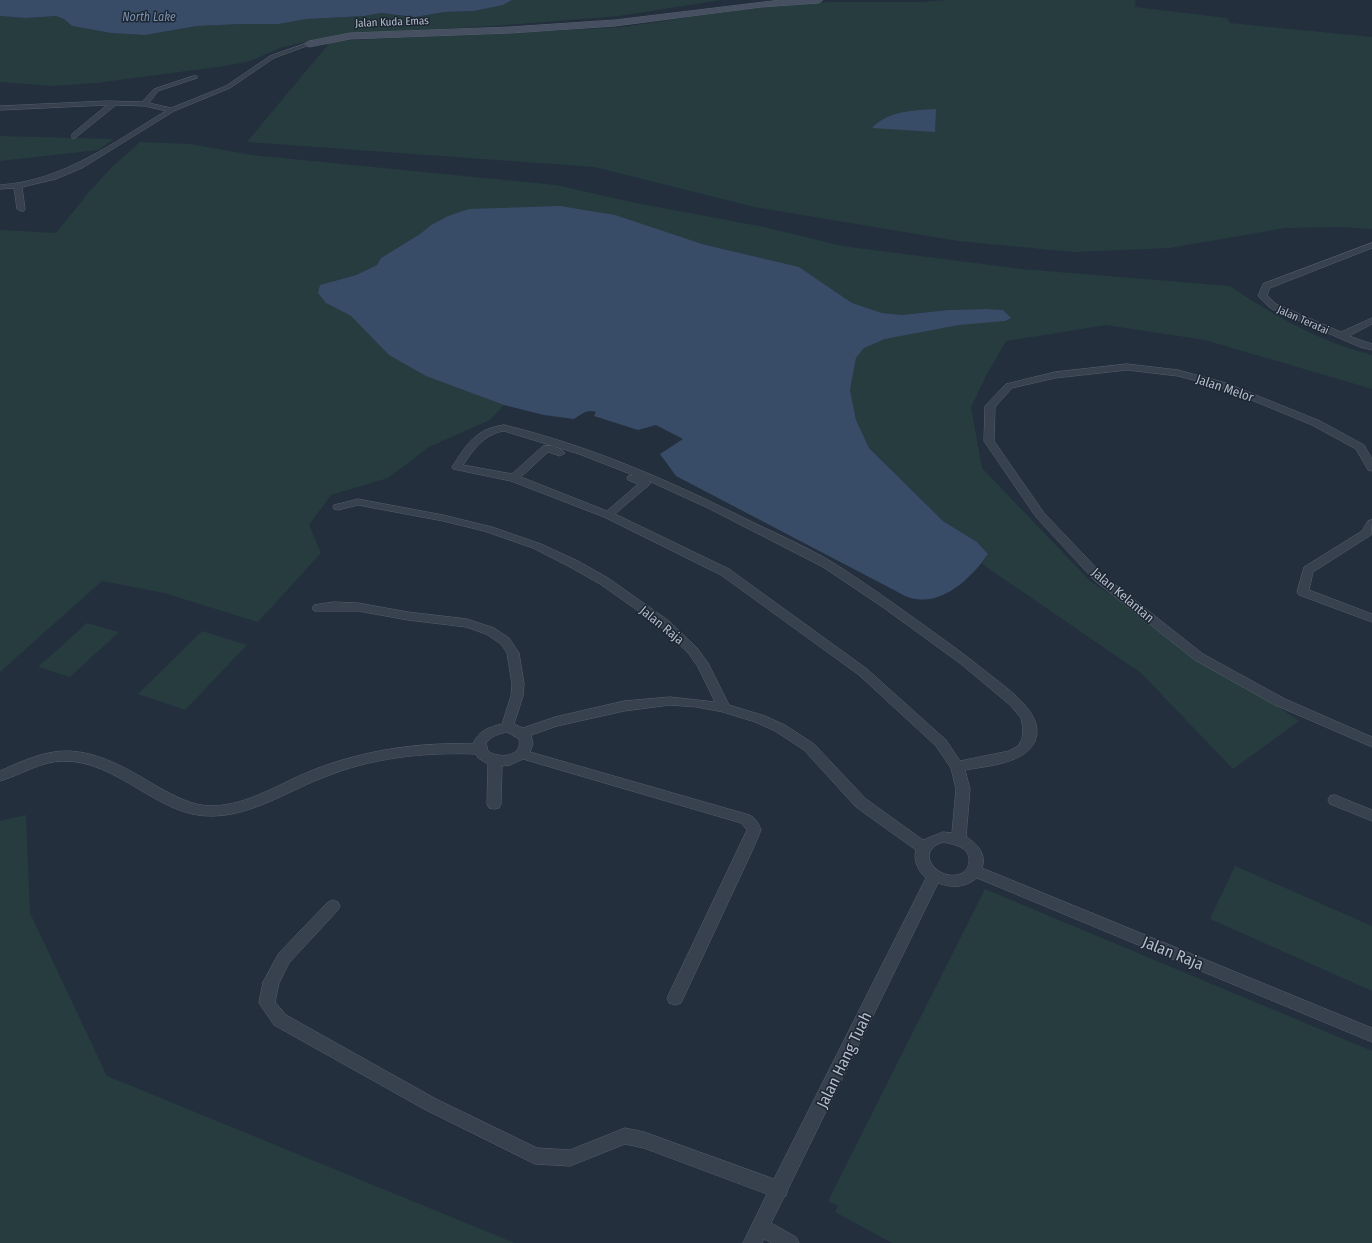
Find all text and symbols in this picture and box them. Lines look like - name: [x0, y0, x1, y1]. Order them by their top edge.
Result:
- water label: North Lake: [122, 10, 176, 24]
- street label: Jalan Kuda Emas: [355, 14, 429, 30]
- street label: Jalan Teratai: [1275, 303, 1331, 337]
- street label: Jalan Melor: [1194, 371, 1256, 405]
- street label: Jalan Kelantan: [1089, 565, 1157, 625]
- street label: Jalan Raja: [637, 603, 687, 647]
- street label: Jalan Raja: [1140, 932, 1207, 974]
- street label: Jalan Hang Tuah: [812, 1009, 876, 1111]

